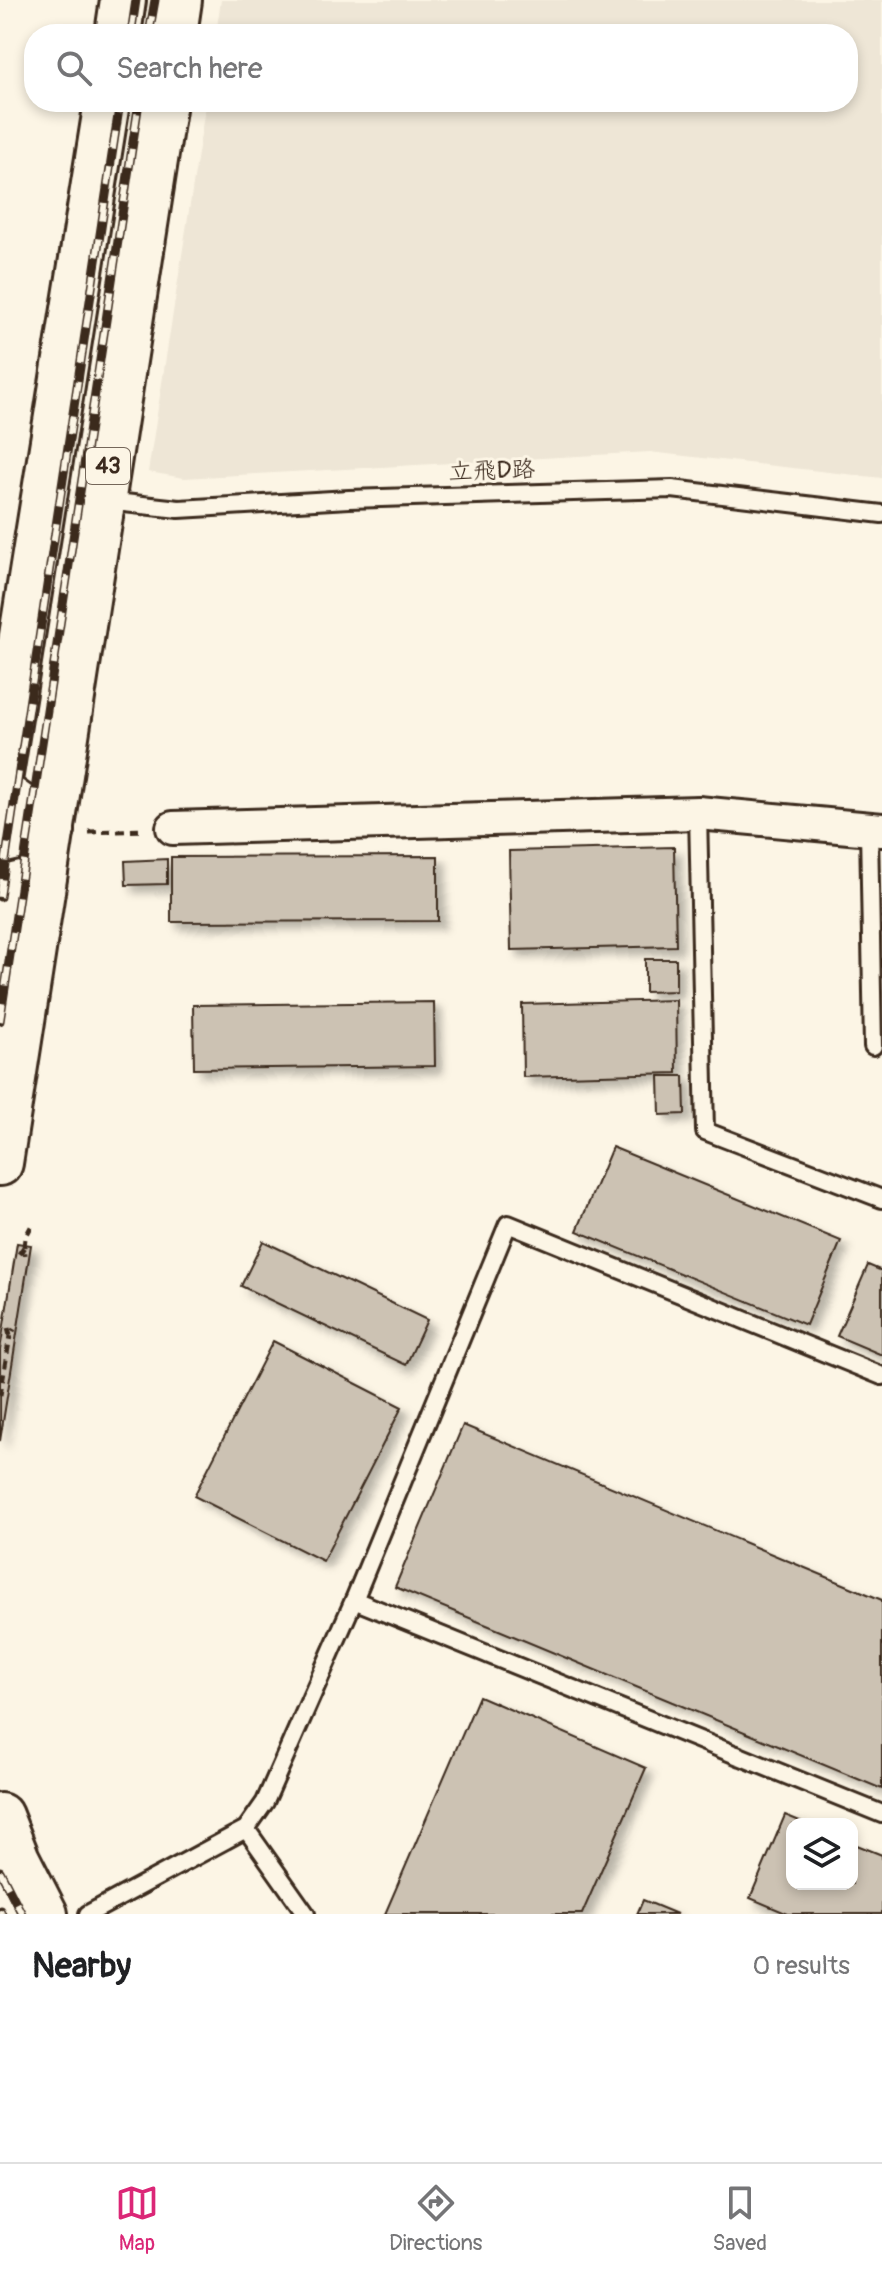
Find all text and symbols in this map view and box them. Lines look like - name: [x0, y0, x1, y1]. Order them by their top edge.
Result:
- search box: [24, 24, 858, 112]
- icon: search: [52, 46, 96, 90]
- text: Search here: [116, 50, 263, 87]
- road number: 43: [86, 448, 130, 484]
- street label: 立飛D路: [448, 454, 536, 486]
- map controls: [786, 1818, 858, 1890]
- button: layers: [786, 1818, 858, 1890]
- text: Nearby: [32, 1945, 131, 1988]
- text: 0 results: [753, 1950, 850, 1982]
- tab: Map: [115, 2181, 159, 2257]
- tab: Directions: [389, 2181, 482, 2257]
- tab: Saved: [712, 2181, 767, 2257]

